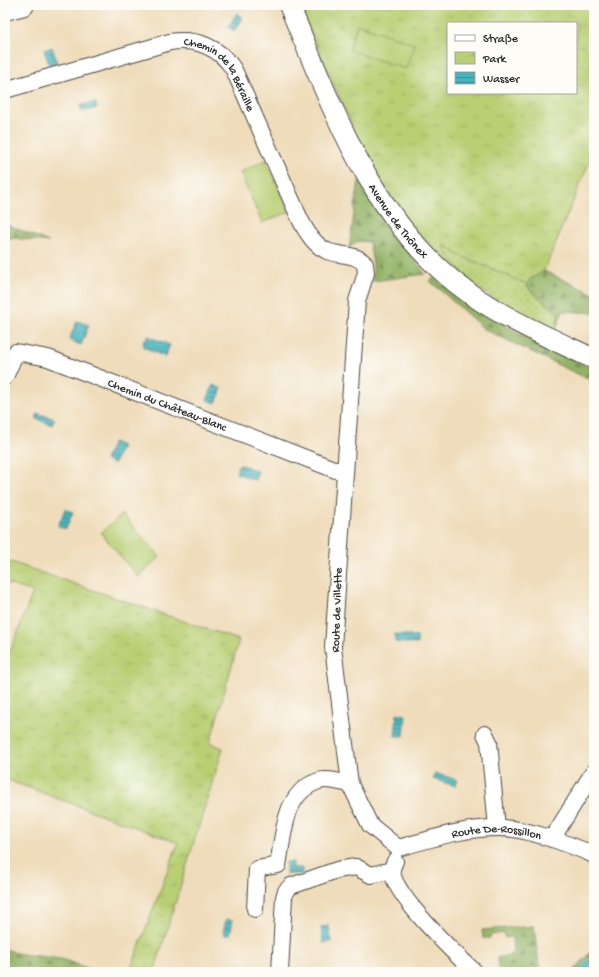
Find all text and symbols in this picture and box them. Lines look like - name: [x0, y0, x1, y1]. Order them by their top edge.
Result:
- legend: [447, 22, 577, 94]
- text: Straße: [483, 33, 519, 47]
- street label: Chemin de la Béraille: [183, 36, 257, 115]
- text: Park: [482, 53, 508, 67]
- text: Wasser: [483, 73, 521, 87]
- street label: Avenue de Thônex: [364, 182, 431, 263]
- street label: Chemin du Château-Blanc: [105, 377, 229, 436]
- street label: Route de Villette: [330, 567, 347, 653]
- street label: Route De-Rossillon: [450, 823, 543, 844]

